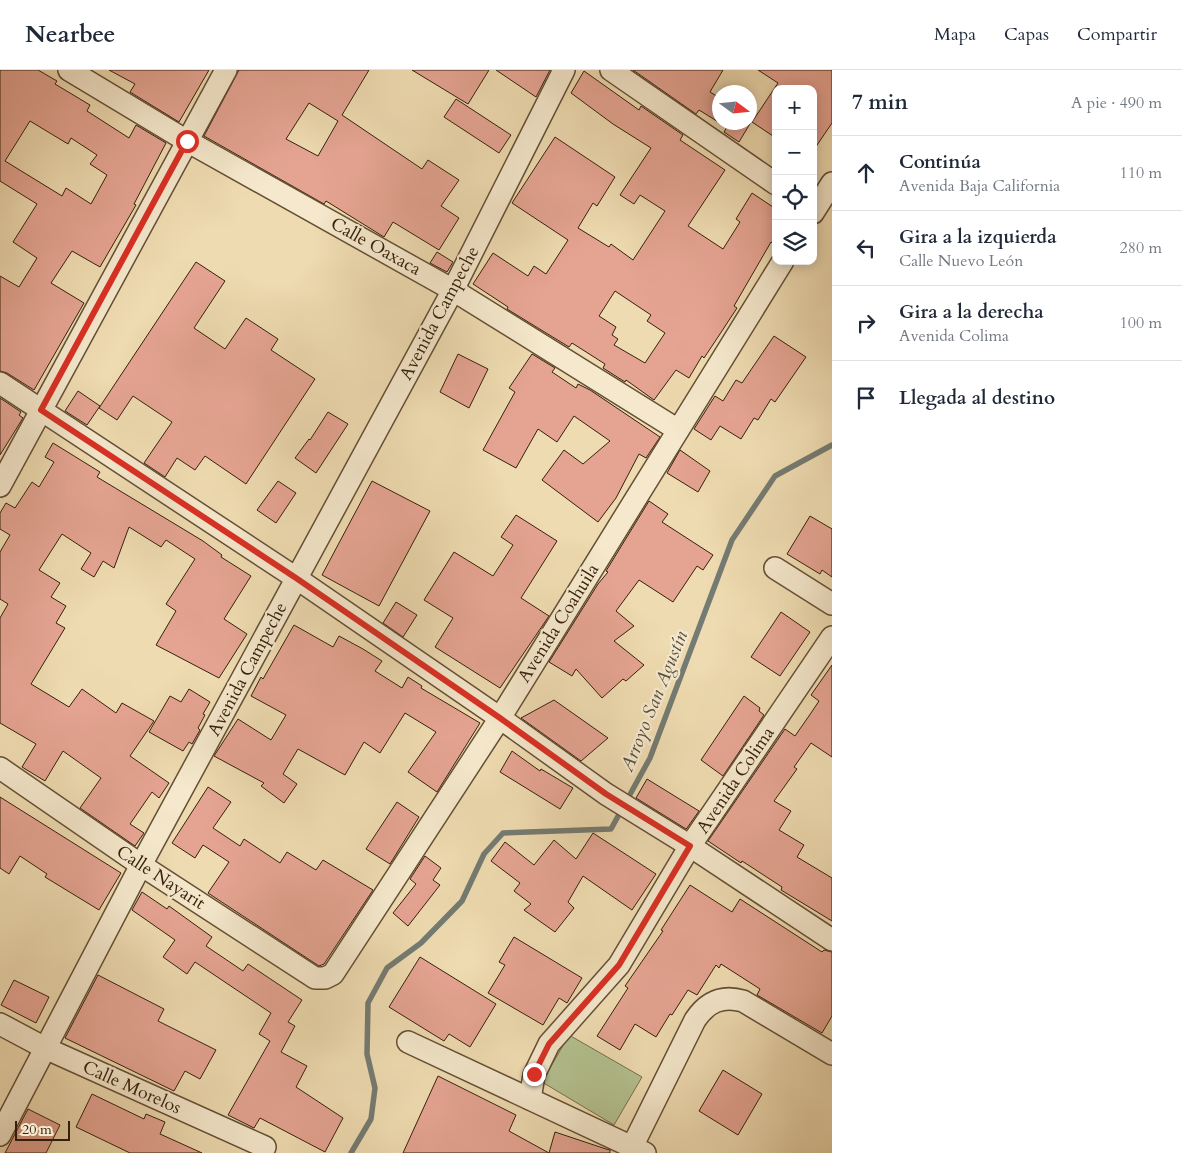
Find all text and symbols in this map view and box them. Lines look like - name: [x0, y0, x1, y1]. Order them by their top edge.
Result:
- text: Nearbee: [25, 18, 115, 51]
- text: Mapa: [934, 22, 976, 47]
- text: Capas: [1004, 22, 1049, 47]
- text: Compartir: [1077, 22, 1157, 47]
- north arrow: [712, 85, 757, 130]
- map controls: [772, 85, 817, 265]
- button: +: [772, 85, 817, 130]
- text: 7 min: [852, 88, 908, 117]
- text: A pie · 490 m: [1071, 92, 1162, 114]
- route start: [176, 130, 199, 153]
- button: −: [772, 130, 817, 175]
- text: Continúa: [899, 149, 981, 175]
- icon: ahead: [852, 159, 880, 187]
- text: 110 m: [1120, 162, 1162, 184]
- button: locate: [772, 175, 817, 220]
- text: Avenida Baja California: [899, 175, 1060, 197]
- street label: Calle Oaxaca: [326, 211, 426, 282]
- button: layers: [772, 220, 817, 265]
- text: Gira a la izquierda: [899, 224, 1057, 250]
- icon: left: [852, 234, 880, 262]
- text: 280 m: [1120, 237, 1162, 259]
- street label: Avenida Campeche: [394, 242, 485, 385]
- text: Calle Nuevo León: [899, 250, 1023, 272]
- text: Gira a la derecha: [899, 299, 1044, 325]
- icon: right: [852, 309, 880, 337]
- text: 100 m: [1120, 312, 1162, 334]
- text: Avenida Colima: [899, 325, 1009, 347]
- icon: arrive: [852, 384, 880, 412]
- text: Llegada al destino: [899, 385, 1055, 411]
- street label: Avenida Coahuila: [512, 559, 605, 688]
- street label: Avenida Campeche: [202, 598, 293, 741]
- water label: Arroyo San Agustín: [613, 626, 694, 777]
- street label: Avenida Colima: [690, 722, 780, 839]
- street label: Calle Nayarit: [111, 839, 210, 916]
- street label: Calle Morelos: [79, 1055, 185, 1120]
- route end: [523, 1063, 546, 1086]
- scale bar: [15, 1118, 70, 1141]
- text: 20 m: [22, 1120, 52, 1139]

